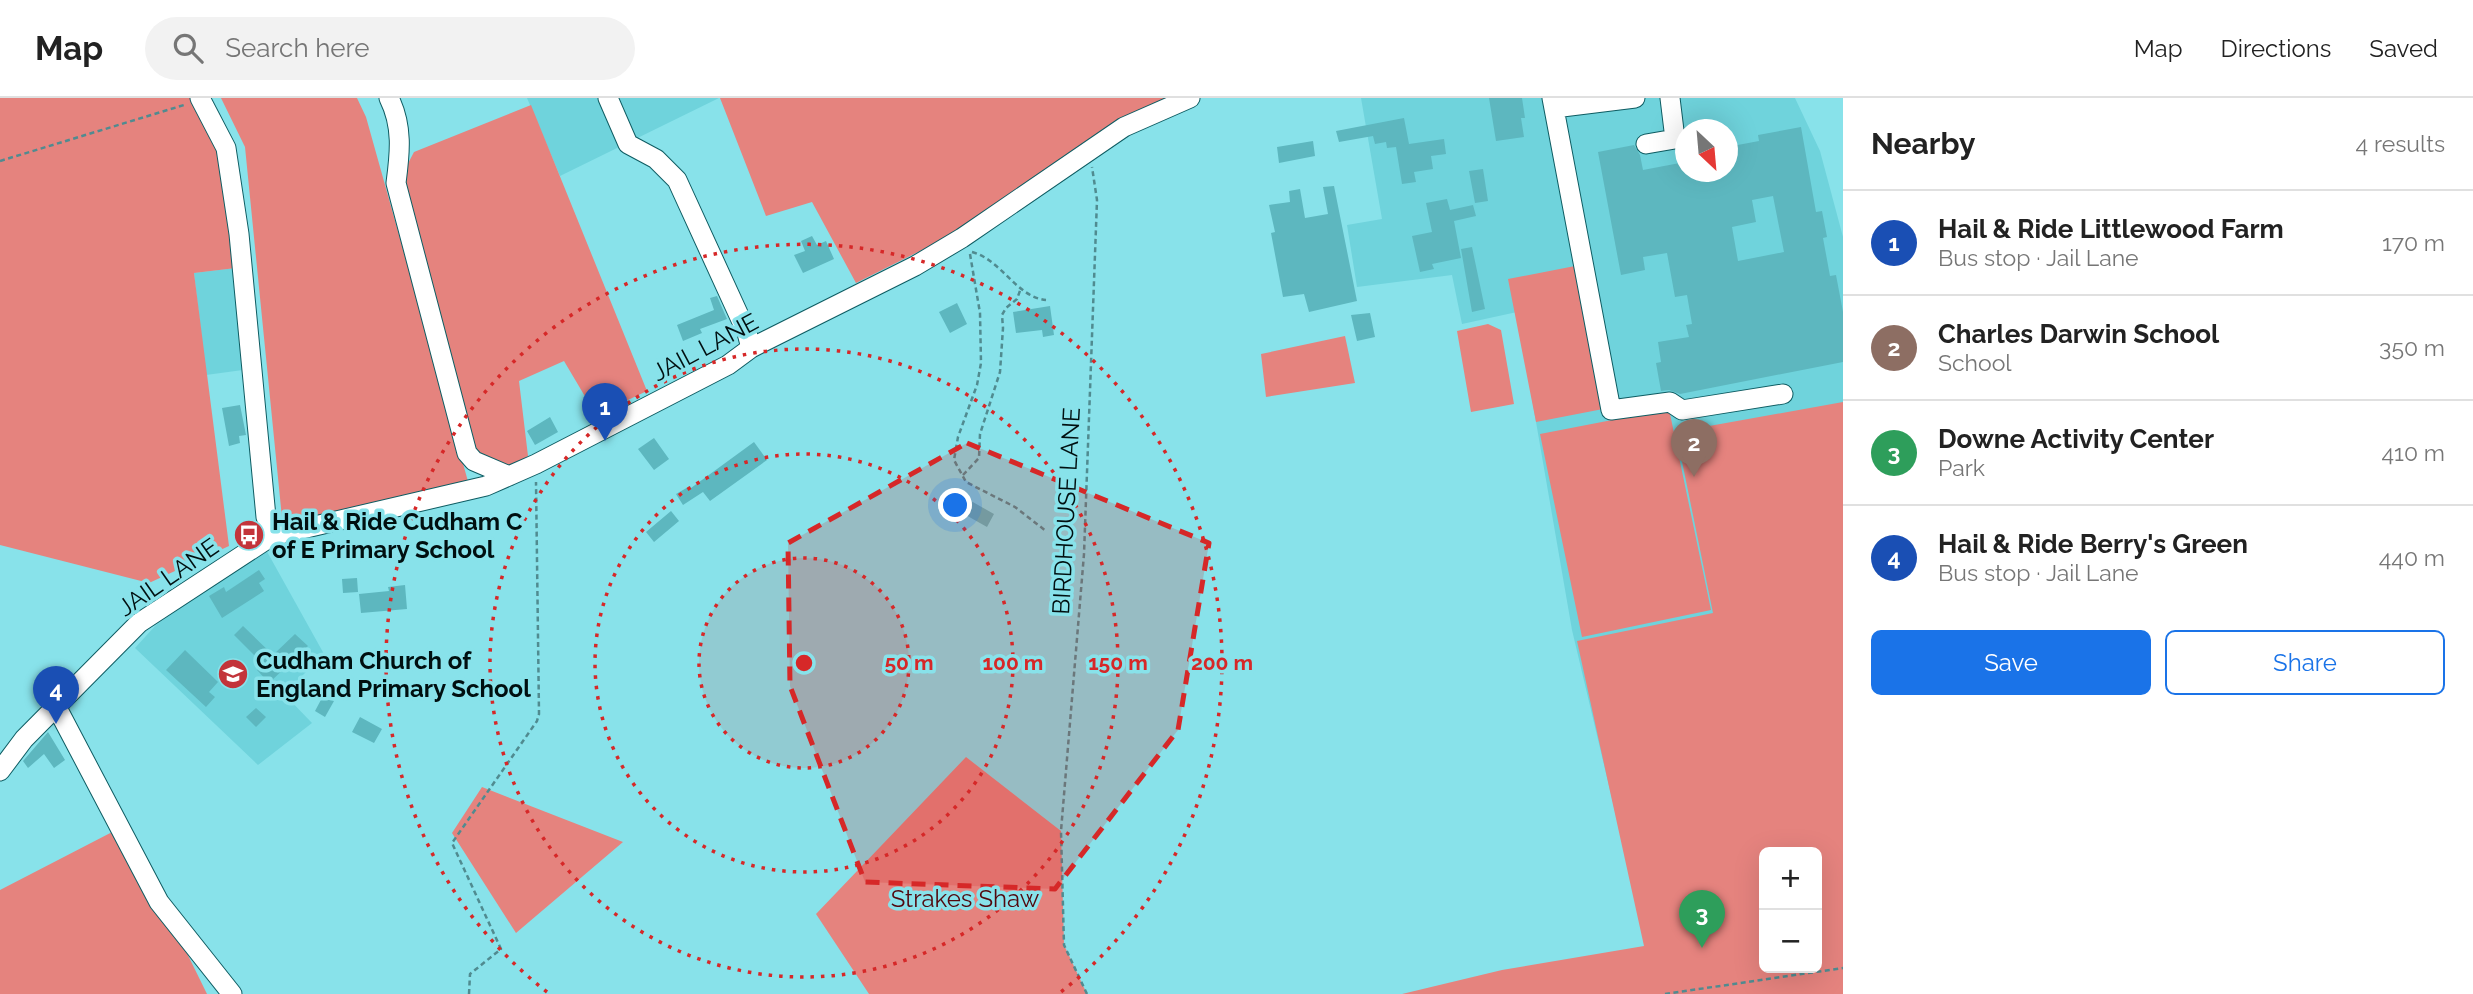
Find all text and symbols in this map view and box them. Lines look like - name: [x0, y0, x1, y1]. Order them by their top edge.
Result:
- search box: [145, 17, 635, 80]
- text: Map: [35, 29, 103, 68]
- icon: search: [169, 29, 207, 67]
- text: Search here: [225, 33, 370, 63]
- text: Map: [2134, 34, 2183, 63]
- text: Directions: [2221, 34, 2331, 63]
- text: Saved: [2369, 34, 2438, 63]
- north arrow: [1675, 119, 1738, 182]
- text: Nearby: [1871, 126, 1975, 161]
- text: 4 results: [2356, 130, 2445, 157]
- text: Hail & Ride Littlewood Farm: [1938, 214, 2284, 244]
- text: 1: [1888, 229, 1900, 256]
- text: 170 m: [2382, 229, 2445, 256]
- text: Bus stop · Jail Lane: [1938, 244, 2139, 271]
- street label: JAIL LANE: [647, 307, 763, 387]
- text: Charles Darwin School: [1938, 319, 2219, 349]
- text: 2: [1888, 334, 1900, 361]
- text: 350 m: [2379, 334, 2445, 361]
- text: School: [1938, 349, 2012, 376]
- pin: 1: [582, 383, 628, 441]
- street label: BIRDHOUSE LANE: [1046, 407, 1086, 615]
- pin: 2: [1671, 419, 1717, 477]
- text: Downe Activity Center: [1938, 424, 2214, 454]
- text: 3: [1888, 439, 1900, 466]
- text: 410 m: [2382, 439, 2445, 466]
- text: Park: [1938, 454, 1985, 481]
- your location: [938, 488, 972, 522]
- place label: Hail & Ride Cudham C of E Primary School: [272, 507, 523, 564]
- bus stop icon: Hail & Ride Cudham C of E Primary School: [232, 518, 266, 552]
- text: Hail & Ride Berry's Green: [1938, 529, 2248, 559]
- street label: JAIL LANE: [112, 532, 224, 622]
- text: 4: [1887, 544, 1901, 571]
- text: 440 m: [2379, 544, 2445, 571]
- text: Bus stop · Jail Lane: [1938, 559, 2139, 586]
- button: Save: [1871, 630, 2151, 695]
- button: Share: [2165, 630, 2445, 695]
- place label: Cudham Church of England Primary School: [256, 646, 531, 703]
- text: 50 m: [884, 650, 934, 675]
- text: 100 m: [983, 650, 1043, 675]
- text: 150 m: [1088, 650, 1148, 675]
- text: 200 m: [1191, 650, 1253, 675]
- centre of rings: [792, 651, 816, 675]
- school or university icon: Cudham Church of England Primary School: [216, 657, 250, 691]
- pin: 4: [33, 666, 79, 724]
- map controls: [1759, 847, 1822, 973]
- button: +: [1759, 847, 1822, 910]
- park label: Strakes Shaw: [891, 884, 1040, 913]
- pin: 3: [1679, 890, 1725, 948]
- button: −: [1759, 910, 1822, 973]

